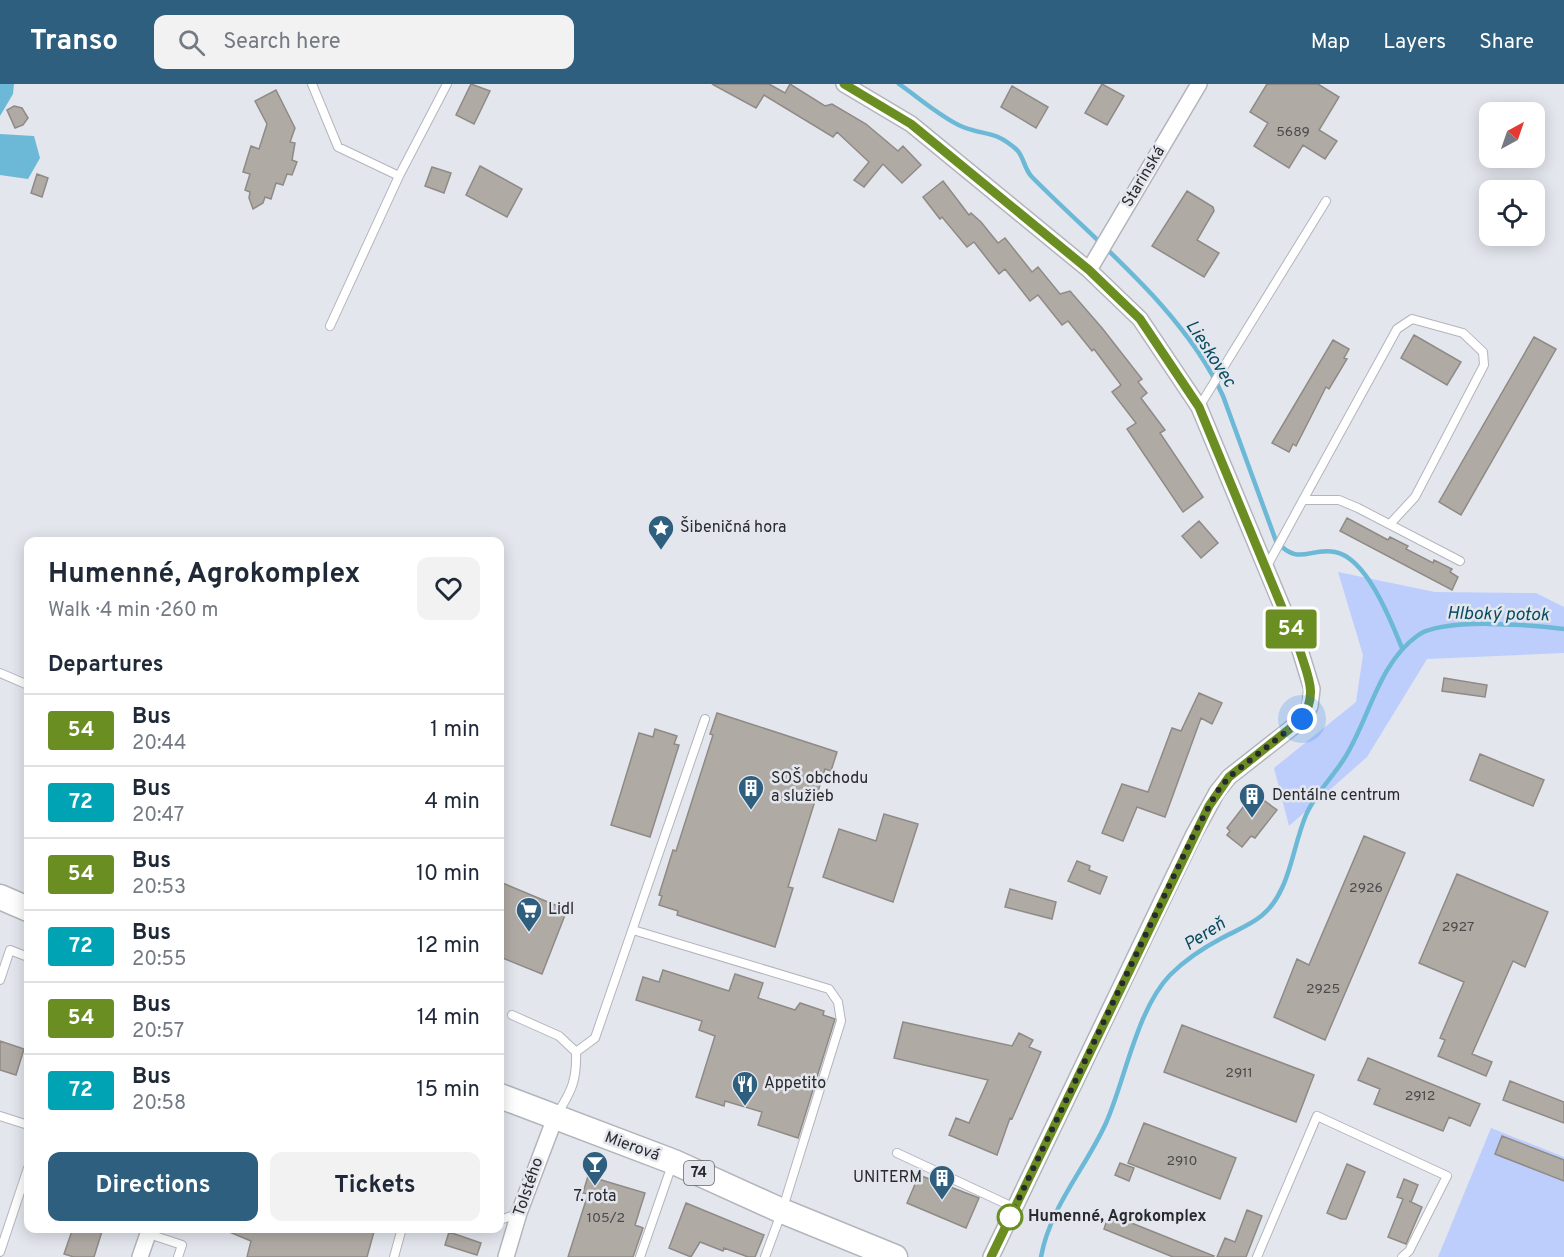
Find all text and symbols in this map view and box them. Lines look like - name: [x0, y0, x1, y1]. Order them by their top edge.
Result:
- search box: [154, 15, 574, 69]
- text: Transo: [30, 24, 118, 60]
- icon: search: [175, 26, 208, 59]
- text: Search here: [223, 29, 341, 56]
- text: Map: [1311, 29, 1350, 56]
- text: Layers: [1383, 29, 1446, 56]
- text: Share: [1479, 29, 1534, 56]
- north arrow: [1479, 102, 1545, 168]
- map controls: [1479, 102, 1545, 246]
- house number: 5689: [1276, 124, 1310, 141]
- street label: Starinská: [1118, 143, 1170, 211]
- button: locate: [1479, 180, 1545, 246]
- water label: Lieskovec: [1180, 316, 1240, 392]
- place icon: Šibeničná hora: [646, 513, 676, 551]
- place label: Šibeničná hora: [680, 516, 786, 538]
- text: Humenné, Agrokomplex: [48, 557, 361, 593]
- button: heart: [417, 557, 480, 620]
- text: Walk · 4 min · 260 m: [48, 598, 219, 624]
- water label: Hlboký potok: [1447, 603, 1550, 627]
- line badge: 54: [1264, 610, 1318, 648]
- text: 54: [1278, 616, 1304, 643]
- text: Departures: [48, 652, 164, 679]
- text: Bus: [132, 704, 171, 731]
- your location: [1287, 704, 1317, 734]
- text: 54: [68, 717, 94, 744]
- text: 1 min: [430, 717, 480, 744]
- text: 20:44: [132, 731, 186, 757]
- place label: SOŠ obchodu a služieb: [771, 767, 868, 807]
- building icon: SOŠ obchodu a služieb: [736, 773, 766, 811]
- text: Bus: [132, 776, 171, 803]
- building icon: Dentálne centrum: [1237, 781, 1267, 819]
- place label: Dentálne centrum: [1272, 786, 1400, 806]
- text: 72: [69, 789, 93, 816]
- text: 4 min: [425, 789, 480, 816]
- text: 20:47: [132, 803, 184, 829]
- text: Bus: [132, 848, 171, 875]
- text: 54: [68, 861, 94, 888]
- text: 10 min: [416, 861, 480, 888]
- text: 20:53: [132, 875, 186, 901]
- house number: 2926: [1349, 880, 1383, 897]
- supermarket icon: Lidl: [514, 895, 544, 933]
- place label: Lidl: [548, 900, 574, 920]
- water label: Pereň: [1180, 912, 1231, 957]
- house number: 2927: [1442, 919, 1474, 936]
- text: Bus: [132, 920, 171, 947]
- text: 72: [69, 933, 93, 960]
- text: 12 min: [417, 933, 480, 960]
- text: 20:55: [132, 947, 186, 973]
- house number: 2925: [1306, 981, 1340, 998]
- text: Bus: [132, 992, 171, 1019]
- text: 54: [68, 1005, 94, 1032]
- text: 14 min: [417, 1005, 480, 1032]
- text: 20:57: [132, 1019, 184, 1045]
- text: Bus: [132, 1064, 171, 1091]
- house number: 2911: [1225, 1065, 1253, 1082]
- restaurant icon: Appetito: [730, 1069, 760, 1107]
- place label: Appetito: [764, 1074, 826, 1094]
- text: 72: [69, 1077, 93, 1104]
- text: 15 min: [416, 1077, 480, 1104]
- house number: 2912: [1405, 1088, 1435, 1105]
- text: 20:58: [132, 1091, 186, 1117]
- street label: Mierová: [602, 1128, 662, 1166]
- bar icon: 7. rota: [580, 1149, 610, 1187]
- button: Directions: [48, 1152, 258, 1221]
- button: Tickets: [270, 1152, 480, 1221]
- house number: 2910: [1166, 1153, 1198, 1170]
- street label: Tolstého: [510, 1155, 548, 1219]
- road number: 74: [684, 1161, 714, 1185]
- building icon: UNITERM: [927, 1163, 957, 1201]
- place label: UNITERM: [853, 1168, 922, 1188]
- place label: 7. rota: [573, 1187, 617, 1207]
- marker: Humenné, Agrokomplex: [997, 1204, 1023, 1230]
- place label: Humenné, Agrokomplex: [1028, 1207, 1207, 1227]
- house number: 105/2: [587, 1210, 625, 1227]

